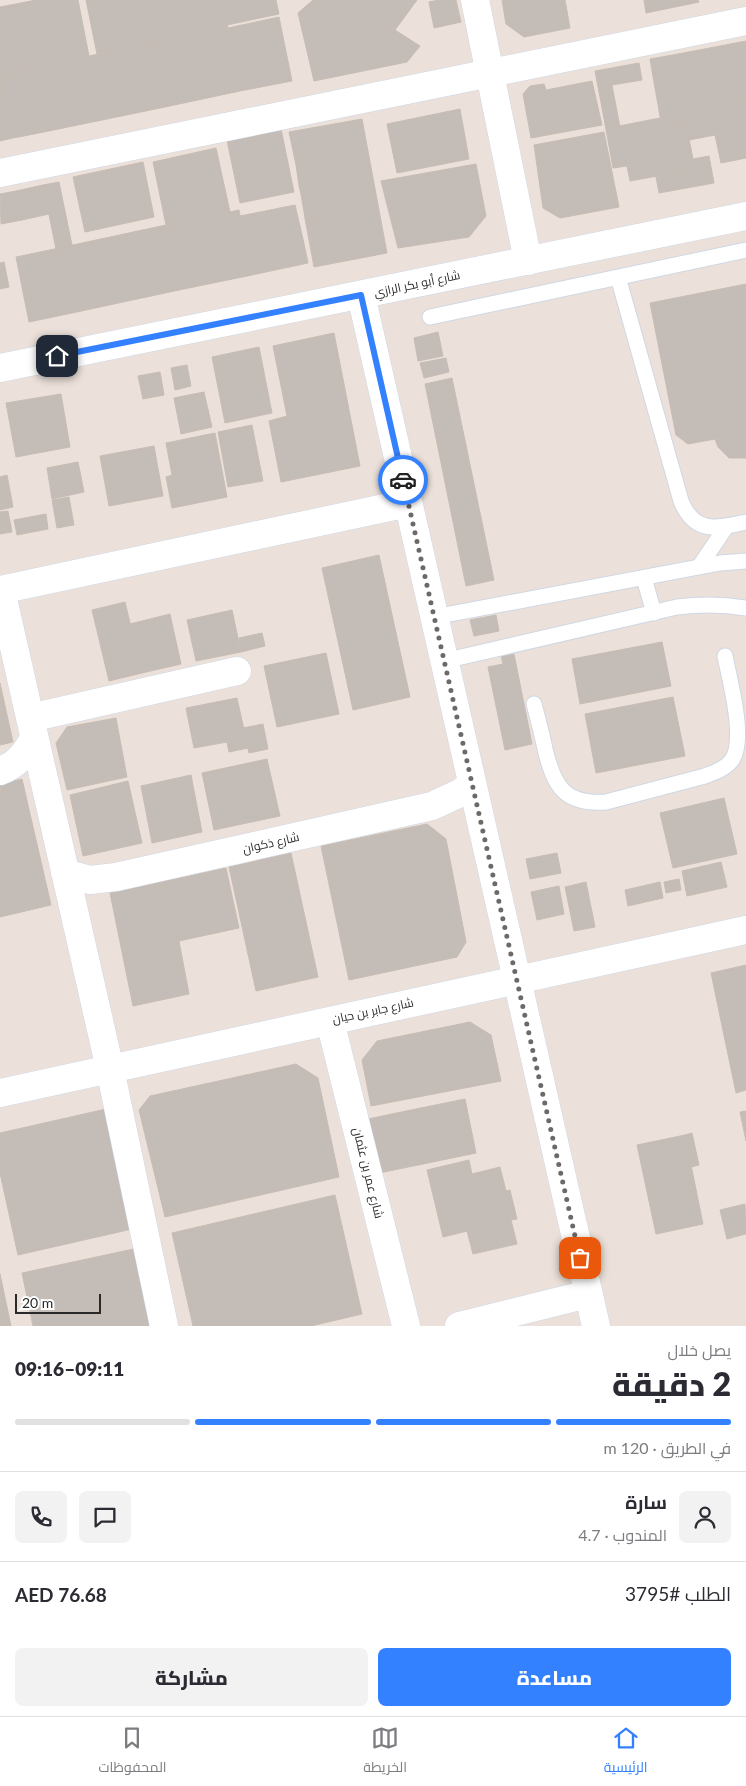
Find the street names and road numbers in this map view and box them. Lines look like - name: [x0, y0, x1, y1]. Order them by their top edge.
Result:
- street label: شارع أبو بكر الرازي: [372, 267, 462, 303]
- street label: شارع ذكوان: [241, 829, 301, 857]
- street label: شارع جابر بن حيان: [331, 995, 415, 1027]
- street label: شارع عمر بن عثمان: [349, 1126, 387, 1220]

